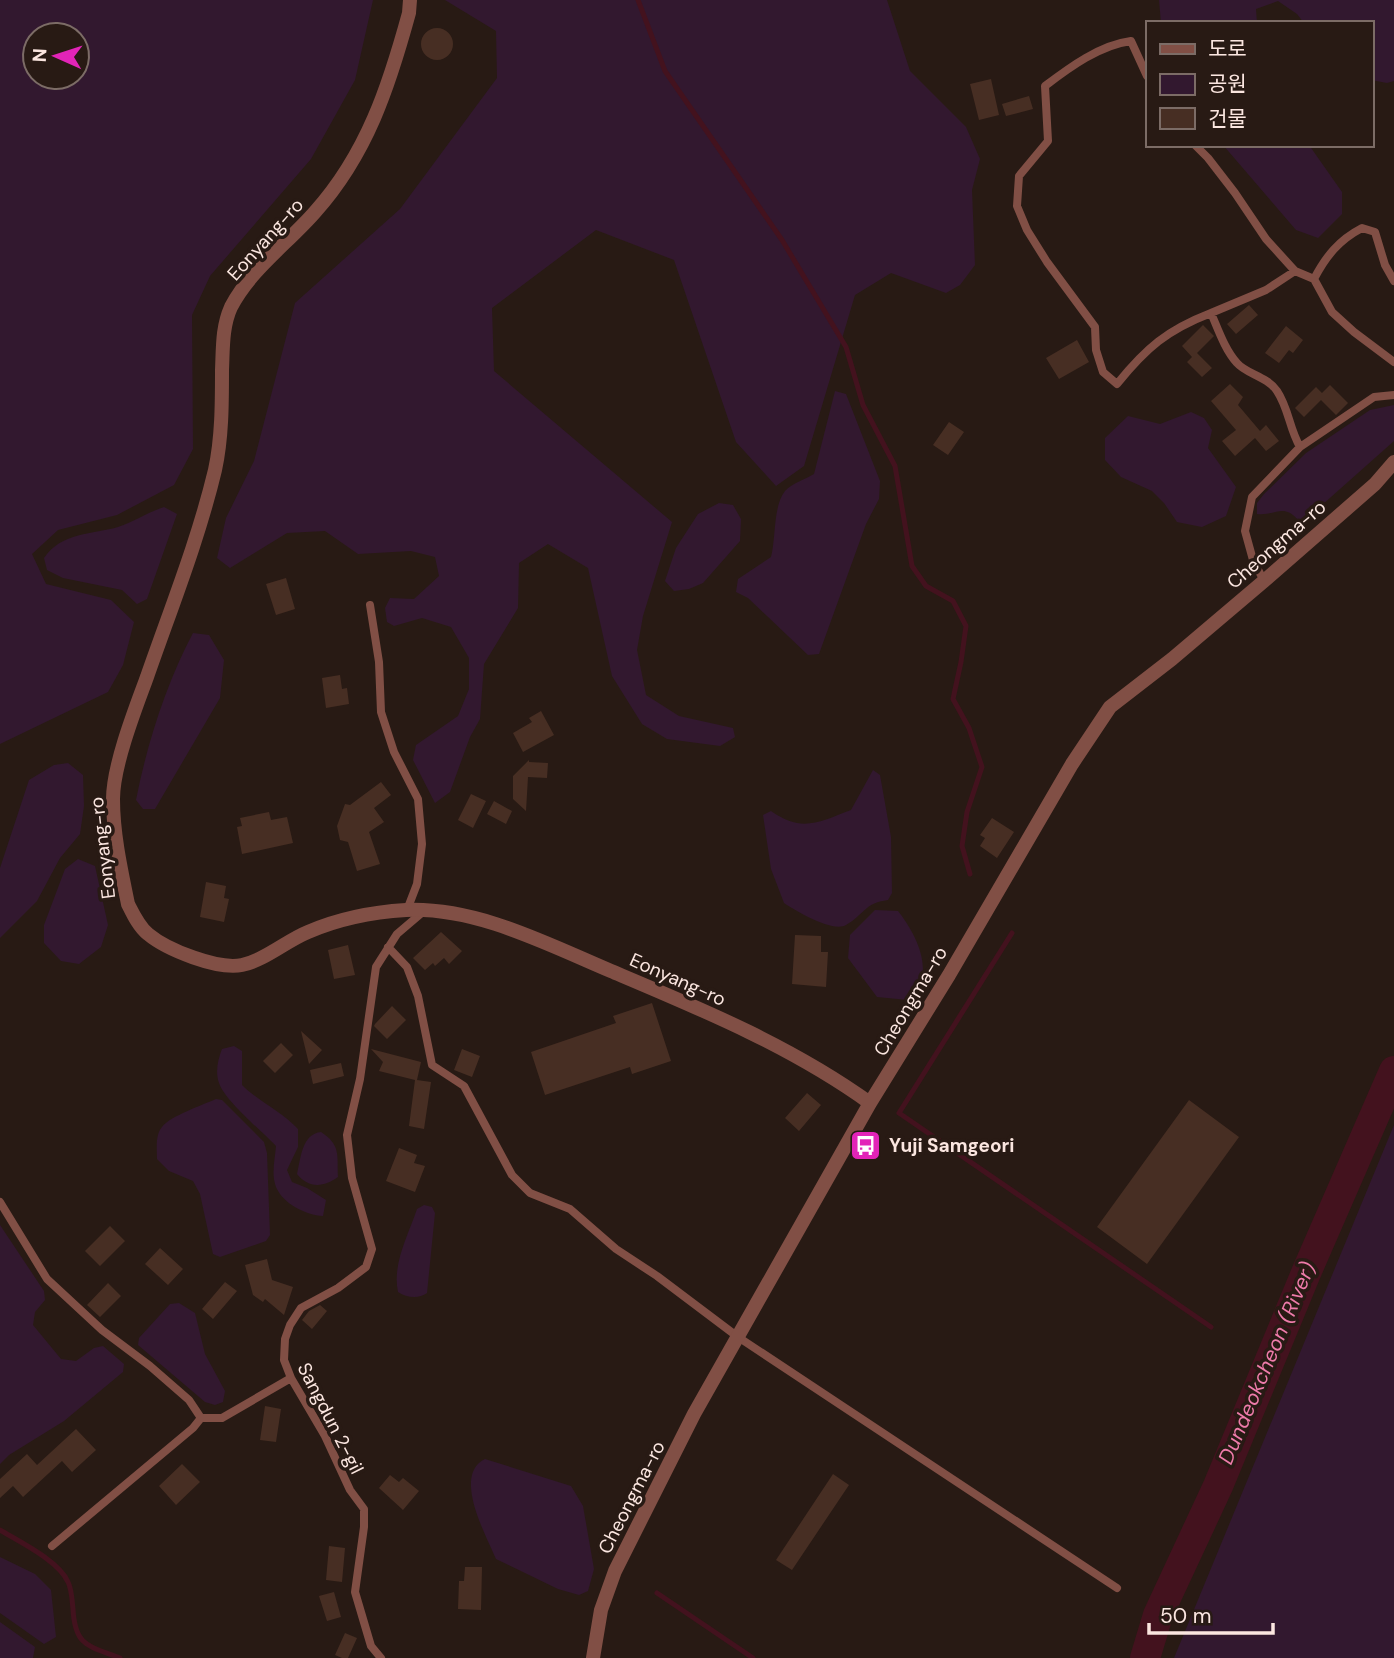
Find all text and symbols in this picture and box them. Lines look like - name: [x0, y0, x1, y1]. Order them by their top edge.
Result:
- north arrow: [21, 21, 91, 91]
- legend: [1146, 21, 1373, 147]
- text: 도로: [1208, 35, 1247, 63]
- text: N: [27, 48, 52, 63]
- text: 공원: [1208, 70, 1247, 98]
- text: 건물: [1208, 105, 1247, 133]
- street label: Eonyang-ro: [222, 193, 309, 286]
- street label: Cheongma-ro: [1221, 494, 1331, 594]
- street label: Eonyang-ro: [84, 795, 121, 900]
- street label: Cheongma-ro: [868, 942, 953, 1061]
- street label: Eonyang-ro: [626, 947, 730, 1012]
- bus stop icon: Yuji Samgeori: [849, 1128, 883, 1162]
- place label: Yuji Samgeori: [889, 1133, 1015, 1158]
- water label: Dundeokcheon (River): [1212, 1257, 1322, 1468]
- street label: Sangdun 2-gil: [292, 1358, 369, 1478]
- street label: Cheongma-ro: [592, 1436, 671, 1558]
- scale bar: [1149, 1592, 1273, 1636]
- text: 50 m: [1160, 1602, 1211, 1630]

